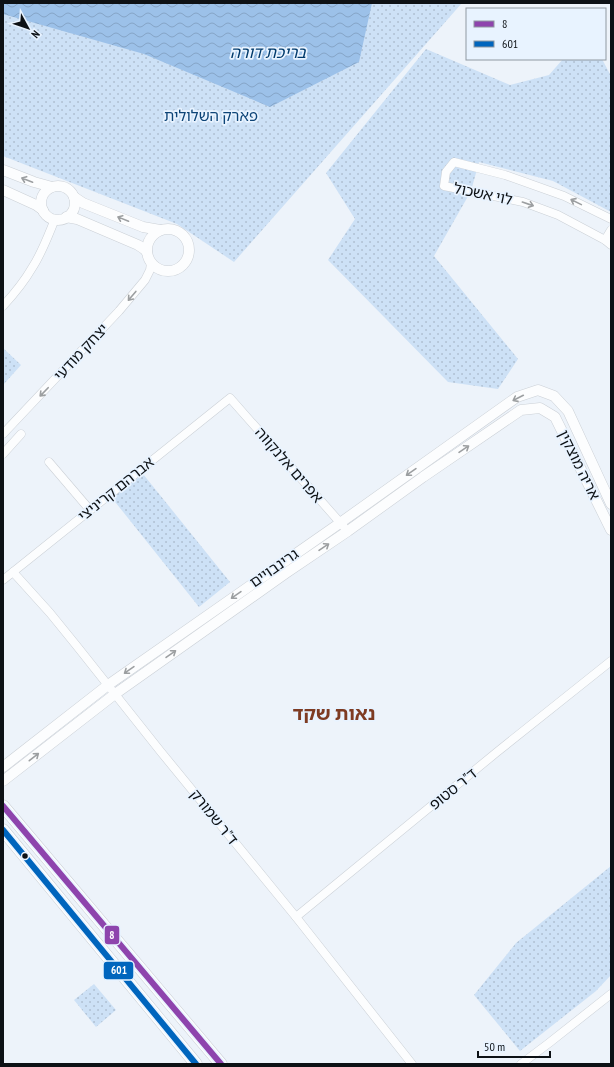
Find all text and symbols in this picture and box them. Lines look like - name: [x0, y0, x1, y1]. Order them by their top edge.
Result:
- north arrow: [8, 8, 48, 48]
- legend: [466, 8, 606, 60]
- text: 8: [502, 16, 507, 31]
- text: N: [28, 28, 43, 41]
- text: 601: [502, 36, 518, 51]
- water label: בריכת דורה: [230, 42, 307, 62]
- park label: פארק השלולית: [164, 106, 258, 125]
- one-way arrow: [22, 175, 34, 183]
- street label: לוי אשכול: [452, 178, 514, 209]
- one-way arrow: [570, 198, 582, 205]
- one-way arrow: [521, 201, 533, 209]
- one-way arrow: [118, 215, 130, 223]
- one-way arrow: [127, 291, 136, 302]
- street label: יצחק מודעי: [49, 319, 112, 384]
- one-way arrow: [39, 386, 48, 397]
- one-way arrow: [512, 395, 524, 402]
- street label: אפרים אלנקווה: [251, 423, 327, 506]
- street label: אריה מוצקין: [554, 427, 605, 503]
- one-way arrow: [459, 445, 470, 453]
- street label: אברהם קריניצי: [74, 452, 158, 525]
- one-way arrow: [406, 468, 417, 476]
- one-way arrow: [318, 543, 329, 551]
- street label: גרינבויים: [246, 544, 302, 591]
- one-way arrow: [231, 591, 242, 599]
- one-way arrow: [165, 650, 176, 658]
- one-way arrow: [124, 666, 135, 674]
- district label: נאות שקד: [293, 701, 375, 725]
- one-way arrow: [28, 753, 39, 762]
- street label: ד"ר סטופ: [425, 764, 480, 814]
- street label: ד"ר שמורק: [186, 785, 243, 848]
- unlabelled marker: [20, 851, 30, 861]
- line badge: 8: [104, 925, 120, 945]
- text: 8: [109, 928, 115, 942]
- line badge: 601: [103, 961, 134, 980]
- text: 601: [111, 963, 127, 977]
- scale bar: [478, 1033, 550, 1059]
- text: 50 m: [484, 1039, 505, 1054]

